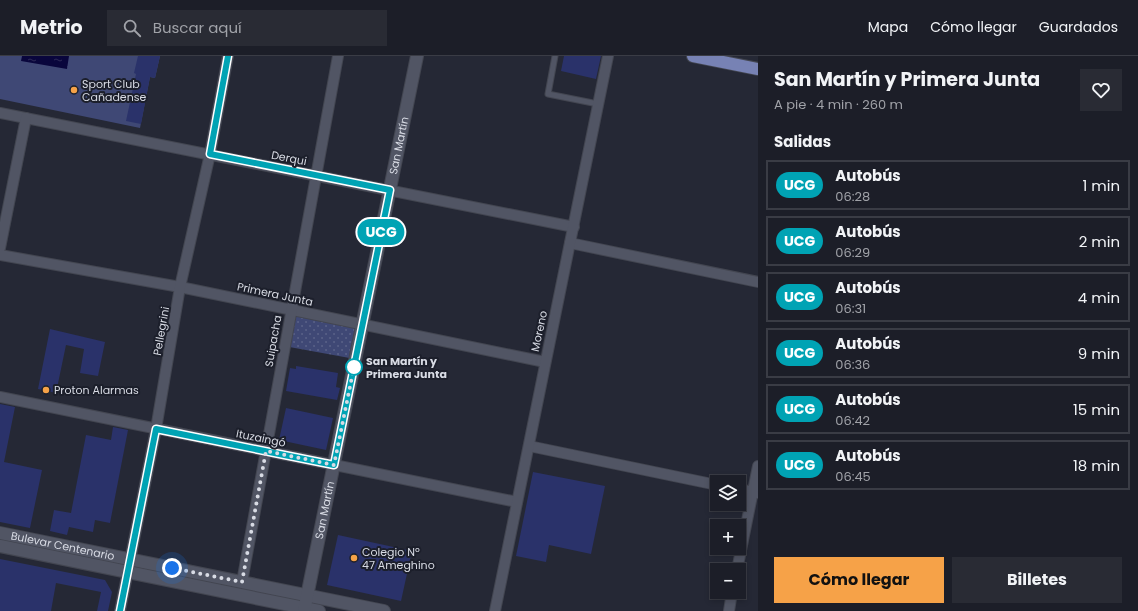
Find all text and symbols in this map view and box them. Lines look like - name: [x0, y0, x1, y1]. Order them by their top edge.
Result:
- search box: [107, 10, 387, 46]
- text: Metrio: [20, 14, 83, 41]
- icon: search: [121, 17, 143, 39]
- text: Buscar aquí: [153, 17, 242, 38]
- text: Mapa: [868, 17, 908, 37]
- text: Cómo llegar: [930, 17, 1017, 37]
- text: Guardados: [1039, 17, 1118, 37]
- text: San Martín y Primera Junta: [774, 66, 1040, 93]
- button: heart: [1080, 69, 1122, 111]
- place label: Sport Club Cañadense: [82, 76, 146, 105]
- marker: Sport Club Cañadense: [69, 85, 79, 95]
- text: A pie · 4 min · 260 m: [774, 95, 903, 114]
- street label: San Martín: [385, 115, 412, 176]
- text: Salidas: [774, 131, 831, 152]
- street label: Derqui: [270, 147, 308, 169]
- text: Autobús: [835, 165, 901, 186]
- text: UCG: [784, 175, 815, 195]
- text: 1 min: [1082, 175, 1120, 196]
- text: 06:28: [835, 187, 870, 206]
- line badge: UCG: [358, 219, 404, 245]
- text: Autobús: [835, 221, 901, 242]
- text: UCG: [365, 222, 397, 242]
- text: UCG: [784, 231, 815, 251]
- text: 2 min: [1079, 231, 1120, 252]
- text: 06:29: [835, 243, 870, 262]
- text: Autobús: [835, 277, 901, 298]
- street label: Primera Junta: [236, 278, 314, 310]
- text: UCG: [784, 287, 815, 307]
- text: 4 min: [1078, 287, 1120, 308]
- text: 06:31: [835, 299, 866, 318]
- street label: Pellegrini: [149, 305, 173, 357]
- street label: Moreno: [527, 309, 551, 353]
- street label: Suipacha: [261, 314, 285, 368]
- text: Autobús: [835, 333, 901, 354]
- text: UCG: [784, 343, 815, 363]
- text: 9 min: [1078, 343, 1120, 364]
- place label: San Martín y Primera Junta: [366, 353, 447, 382]
- text: 06:36: [835, 355, 870, 374]
- marker: San Martín y Primera Junta: [345, 358, 363, 376]
- place label: Proton Alarmas: [54, 382, 139, 398]
- marker: Proton Alarmas: [41, 385, 51, 395]
- text: Autobús: [835, 389, 901, 410]
- text: UCG: [784, 399, 815, 419]
- text: 15 min: [1073, 399, 1120, 420]
- text: 06:42: [835, 411, 870, 430]
- street label: Ituzaingó: [235, 425, 287, 451]
- text: Autobús: [835, 445, 901, 466]
- text: UCG: [784, 455, 815, 475]
- text: 18 min: [1073, 455, 1120, 476]
- text: 06:45: [835, 467, 871, 486]
- map controls: [710, 475, 746, 599]
- button: layers: [710, 475, 746, 511]
- street label: San Martín: [311, 480, 338, 540]
- button: +: [710, 519, 746, 555]
- street label: Bulevar Centenario: [9, 527, 116, 564]
- place label: Colegio Nº 47 Ameghino: [362, 544, 435, 573]
- marker: Colegio Nº 47 Ameghino: [349, 553, 359, 563]
- button: Cómo llegar: [774, 557, 944, 603]
- button: Billetes: [952, 557, 1122, 603]
- your location: [162, 558, 182, 578]
- button: −: [710, 563, 746, 599]

